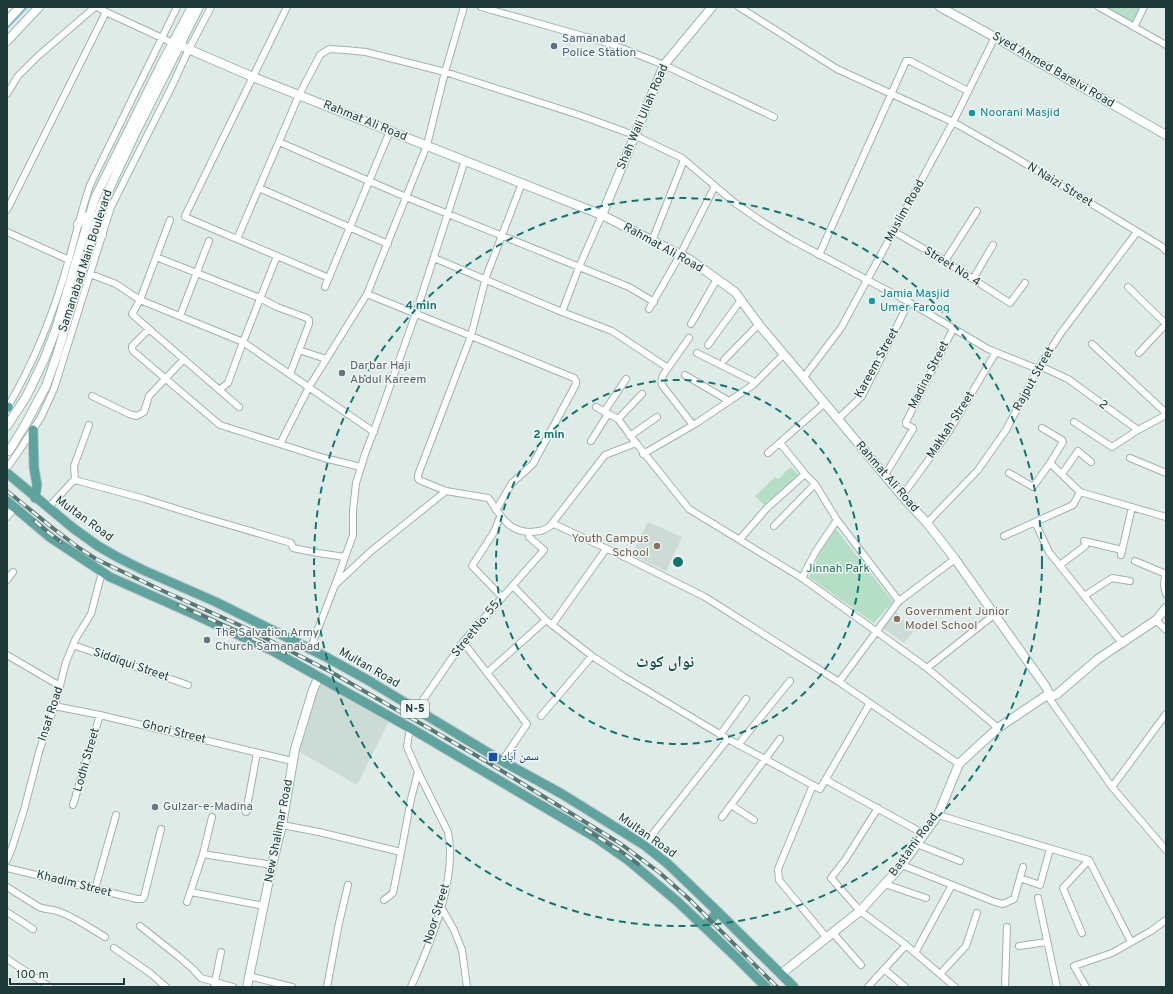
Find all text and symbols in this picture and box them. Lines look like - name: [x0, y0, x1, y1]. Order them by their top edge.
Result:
- street label: Syed Ahmed Barelvi Road: [989, 28, 1117, 112]
- place label: Samanabad Police Station: [562, 31, 636, 61]
- marker: Samanabad Police Station: [549, 41, 559, 51]
- street label: Shah Wali Ullah Road: [614, 62, 672, 172]
- street label: Rahmat Ali Road: [321, 97, 409, 145]
- place label: Noorani Masjid: [980, 105, 1060, 121]
- marker: Noorani Masjid: [967, 108, 977, 118]
- street label: N Naizi Street: [1024, 159, 1096, 211]
- street label: Muslim Road: [881, 177, 929, 245]
- street label: Samanabad Main Boulevard: [55, 188, 117, 334]
- street label: Rahmat Ali Road: [620, 219, 706, 277]
- street label: Street No. 4: [921, 243, 983, 291]
- place label: Jamia Masjid Umer Farooq: [880, 286, 950, 316]
- marker: Jamia Masjid Umer Farooq: [867, 296, 877, 306]
- text: 4 min: [405, 298, 437, 314]
- street label: Kareem Street: [851, 325, 903, 401]
- street label: Madina Street: [905, 338, 953, 412]
- street label: Rajput Street: [1010, 344, 1058, 414]
- place label: Darbar Haji Abdul Kareem: [350, 358, 427, 388]
- marker: Darbar Haji Abdul Kareem: [337, 368, 347, 378]
- street label: Makkah Street: [923, 388, 979, 462]
- street label: 2: [1095, 396, 1111, 414]
- text: 2 min: [533, 427, 565, 443]
- street label: Rahmat Ali Road: [852, 438, 922, 516]
- street label: Multan Road: [52, 493, 116, 545]
- place label: Youth Campus School: [571, 531, 649, 561]
- marker: Youth Campus School: [652, 541, 662, 551]
- centre of rings: [671, 555, 685, 569]
- park label: Jinnah Park: [806, 561, 870, 577]
- street label: StreetNo. 55: [448, 597, 504, 661]
- place label: Government Junior Model School: [905, 604, 1010, 634]
- marker: Government Junior Model School: [892, 614, 902, 624]
- place label: The Salvation Army Church Samanabad: [215, 625, 320, 655]
- marker: The Salvation Army Church Samanabad: [202, 635, 212, 645]
- street label: Multan Road: [336, 644, 402, 692]
- street label: Siddiqui Street: [91, 645, 171, 685]
- district label: نواں کوٹ: [636, 653, 694, 673]
- street label: Insaf Road: [35, 685, 67, 743]
- road number: N-5: [401, 700, 429, 718]
- street label: Ghori Street: [140, 716, 208, 748]
- street label: Lodhi Street: [70, 726, 104, 794]
- place label: سمن آباد: [502, 749, 539, 765]
- marker: سمن آباد: [487, 751, 499, 763]
- street label: New Shalimar Road: [261, 778, 297, 884]
- place label: Gulzar-e-Madina: [163, 799, 253, 815]
- marker: Gulzar-e-Madina: [150, 802, 160, 812]
- street label: Multan Road: [615, 810, 679, 862]
- street label: Bastami Road: [886, 810, 942, 880]
- street label: Khadim Street: [35, 867, 113, 901]
- street label: Noor Street: [420, 882, 454, 946]
- scale bar: [10, 960, 124, 986]
- text: 100 m: [16, 967, 49, 983]

